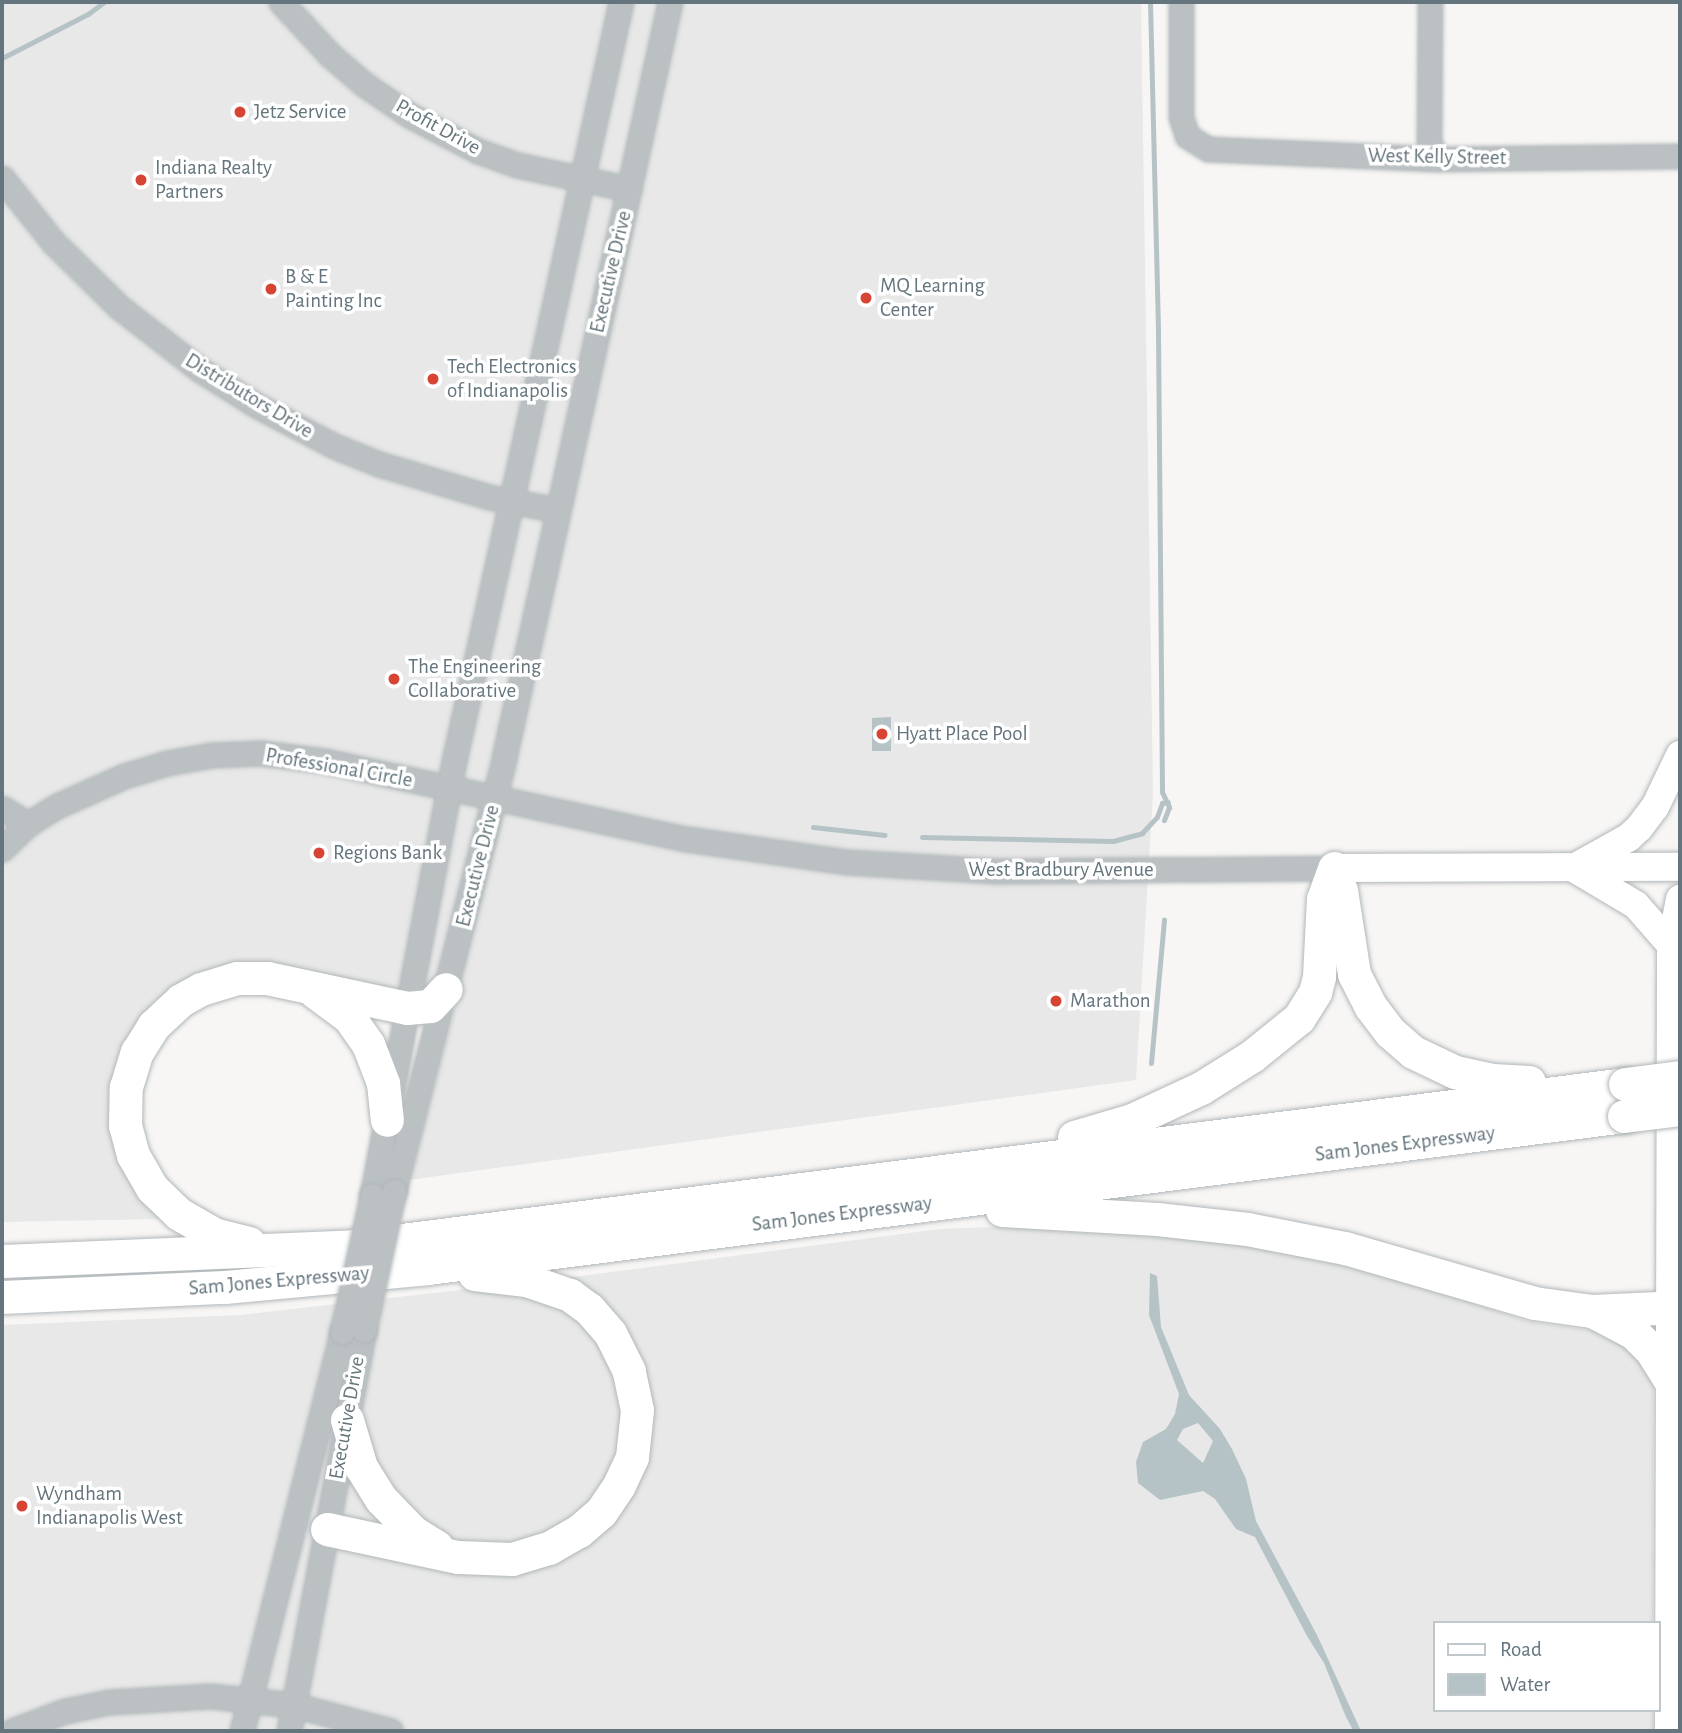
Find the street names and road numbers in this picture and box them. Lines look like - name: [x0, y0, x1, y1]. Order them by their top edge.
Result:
- street label: Profit Drive: [391, 93, 485, 161]
- street label: West Kelly Street: [1368, 143, 1506, 171]
- street label: Executive Drive: [585, 208, 637, 336]
- street label: Distributors Drive: [180, 348, 318, 444]
- street label: Professional Circle: [264, 743, 414, 793]
- street label: Executive Drive: [451, 803, 505, 929]
- street label: West Bradbury Avenue: [968, 857, 1154, 883]
- street label: Sam Jones Expressway: [1314, 1120, 1496, 1168]
- street label: Sam Jones Expressway: [751, 1190, 933, 1238]
- street label: Sam Jones Expressway: [188, 1261, 370, 1301]
- street label: Executive Drive: [324, 1354, 370, 1482]

